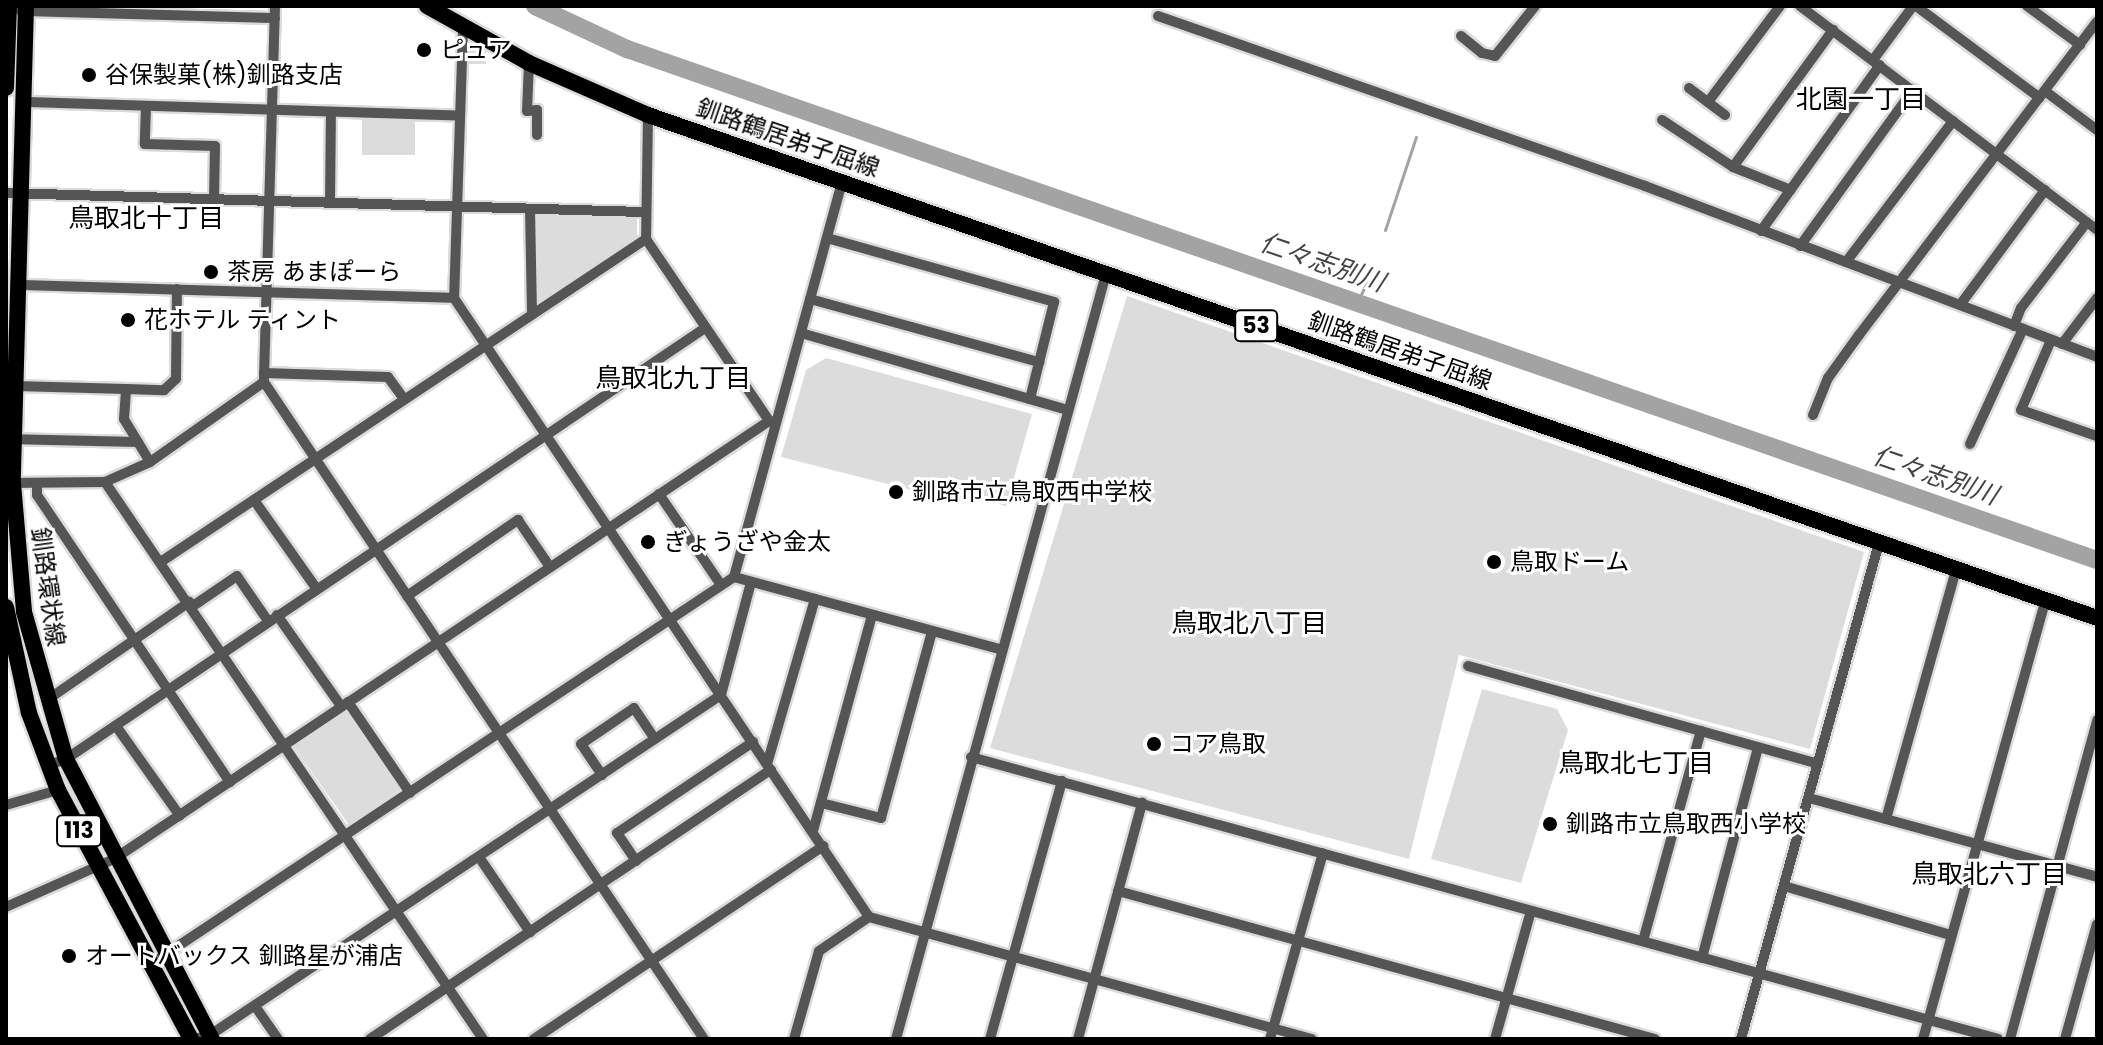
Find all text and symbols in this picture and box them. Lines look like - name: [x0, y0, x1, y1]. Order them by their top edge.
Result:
- place label: ピュア: [440, 36, 512, 64]
- marker: ピュア: [415, 41, 433, 59]
- place label: 谷保製菓(株)釧路支店: [105, 61, 343, 89]
- marker: 谷保製菓(株)釧路支店: [80, 66, 98, 84]
- district label: 北園一丁目: [1796, 84, 1926, 116]
- street label: 釧路鶴居弟子屈線: [693, 93, 883, 183]
- district label: 鳥取北十丁目: [68, 203, 224, 235]
- water label: 仁々志別川: [1255, 227, 1389, 299]
- place label: 茶房 あまぽーら: [227, 258, 401, 286]
- marker: 茶房 あまぽーら: [202, 263, 220, 281]
- place label: 花ホテル ティント: [144, 306, 342, 334]
- street label: 釧路鶴居弟子屈線: [1305, 306, 1495, 396]
- road number: 53: [1234, 308, 1278, 344]
- marker: 花ホテル ティント: [119, 311, 137, 329]
- district label: 鳥取北九丁目: [595, 363, 751, 395]
- water label: 仁々志別川: [1868, 440, 2002, 512]
- place label: 釧路市立鳥取西中学校: [912, 478, 1152, 506]
- marker: 釧路市立鳥取西中学校: [887, 483, 905, 501]
- street label: 釧路環状線: [25, 526, 71, 648]
- place label: ぎょうざや金太: [664, 528, 832, 556]
- marker: ぎょうざや金太: [639, 533, 657, 551]
- place label: 鳥取ドーム: [1510, 548, 1630, 576]
- marker: 鳥取ドーム: [1485, 553, 1503, 571]
- district label: 鳥取北八丁目: [1171, 608, 1327, 640]
- place label: コア鳥取: [1170, 730, 1266, 758]
- marker: コア鳥取: [1145, 735, 1163, 753]
- district label: 鳥取北七丁目: [1558, 748, 1714, 780]
- place label: 釧路市立鳥取西小学校: [1566, 810, 1806, 838]
- road number: 113: [55, 813, 103, 849]
- marker: 釧路市立鳥取西小学校: [1541, 815, 1559, 833]
- district label: 鳥取北六丁目: [1911, 859, 2067, 891]
- place label: オートバックス 釧路星が浦店: [85, 942, 403, 970]
- marker: オートバックス 釧路星が浦店: [60, 947, 78, 965]

